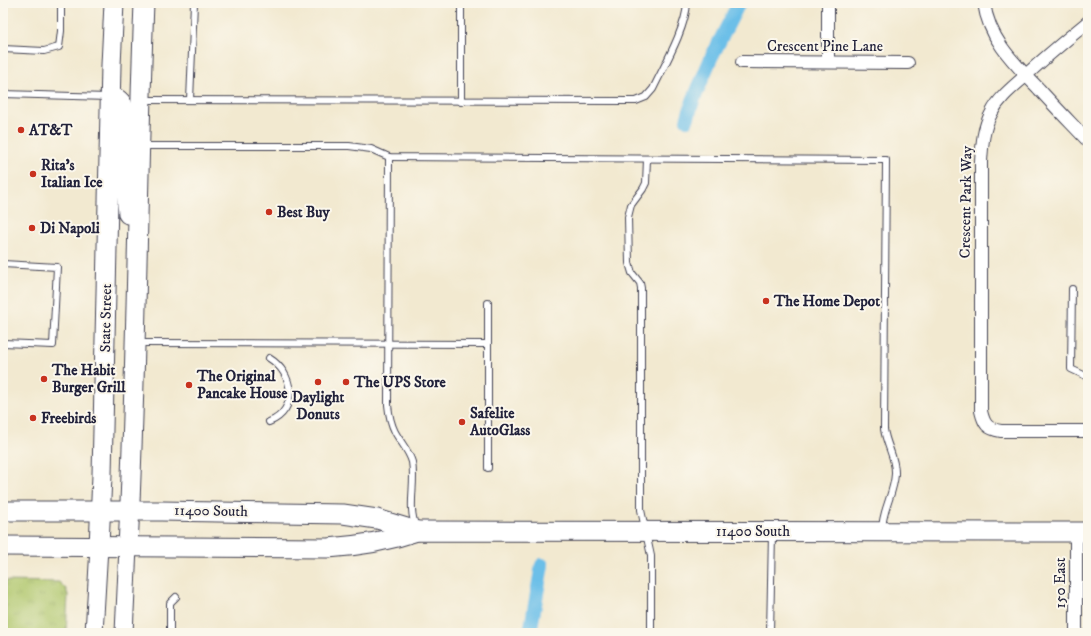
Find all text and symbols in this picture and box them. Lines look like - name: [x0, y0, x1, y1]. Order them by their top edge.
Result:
- street label: Crescent Pine Lane: [767, 37, 883, 56]
- place label: AT&T: [28, 121, 73, 140]
- marker: AT&T: [16, 125, 26, 135]
- street label: Crescent Park Way: [956, 145, 976, 258]
- place label: Rita's Italian Ice: [41, 156, 103, 192]
- marker: Rita's Italian Ice: [28, 169, 38, 179]
- place label: Best Buy: [277, 203, 330, 222]
- marker: Best Buy: [264, 207, 274, 217]
- place label: Di Napoli: [40, 219, 100, 238]
- marker: Di Napoli: [27, 223, 37, 233]
- street label: State Street: [96, 283, 116, 353]
- place label: The Home Depot: [773, 292, 880, 311]
- marker: The Home Depot: [761, 296, 771, 306]
- place label: The Habit Burger Grill: [51, 361, 126, 397]
- place label: The Original Pancake House: [196, 367, 288, 403]
- place label: The UPS Store: [353, 373, 447, 392]
- marker: The Habit Burger Grill: [39, 374, 49, 384]
- marker: Daylight Donuts: [313, 377, 323, 387]
- marker: The UPS Store: [341, 377, 351, 387]
- marker: The Original Pancake House: [184, 380, 194, 390]
- place label: Daylight Donuts: [292, 388, 344, 424]
- place label: Safelite AutoGlass: [469, 404, 530, 440]
- place label: Freebirds: [41, 409, 96, 428]
- marker: Freebirds: [28, 413, 38, 423]
- marker: Safelite AutoGlass: [457, 417, 467, 427]
- street label: 11400 South: [174, 501, 248, 521]
- street label: 11400 South: [716, 522, 790, 541]
- street label: 150 East: [1051, 557, 1070, 608]

